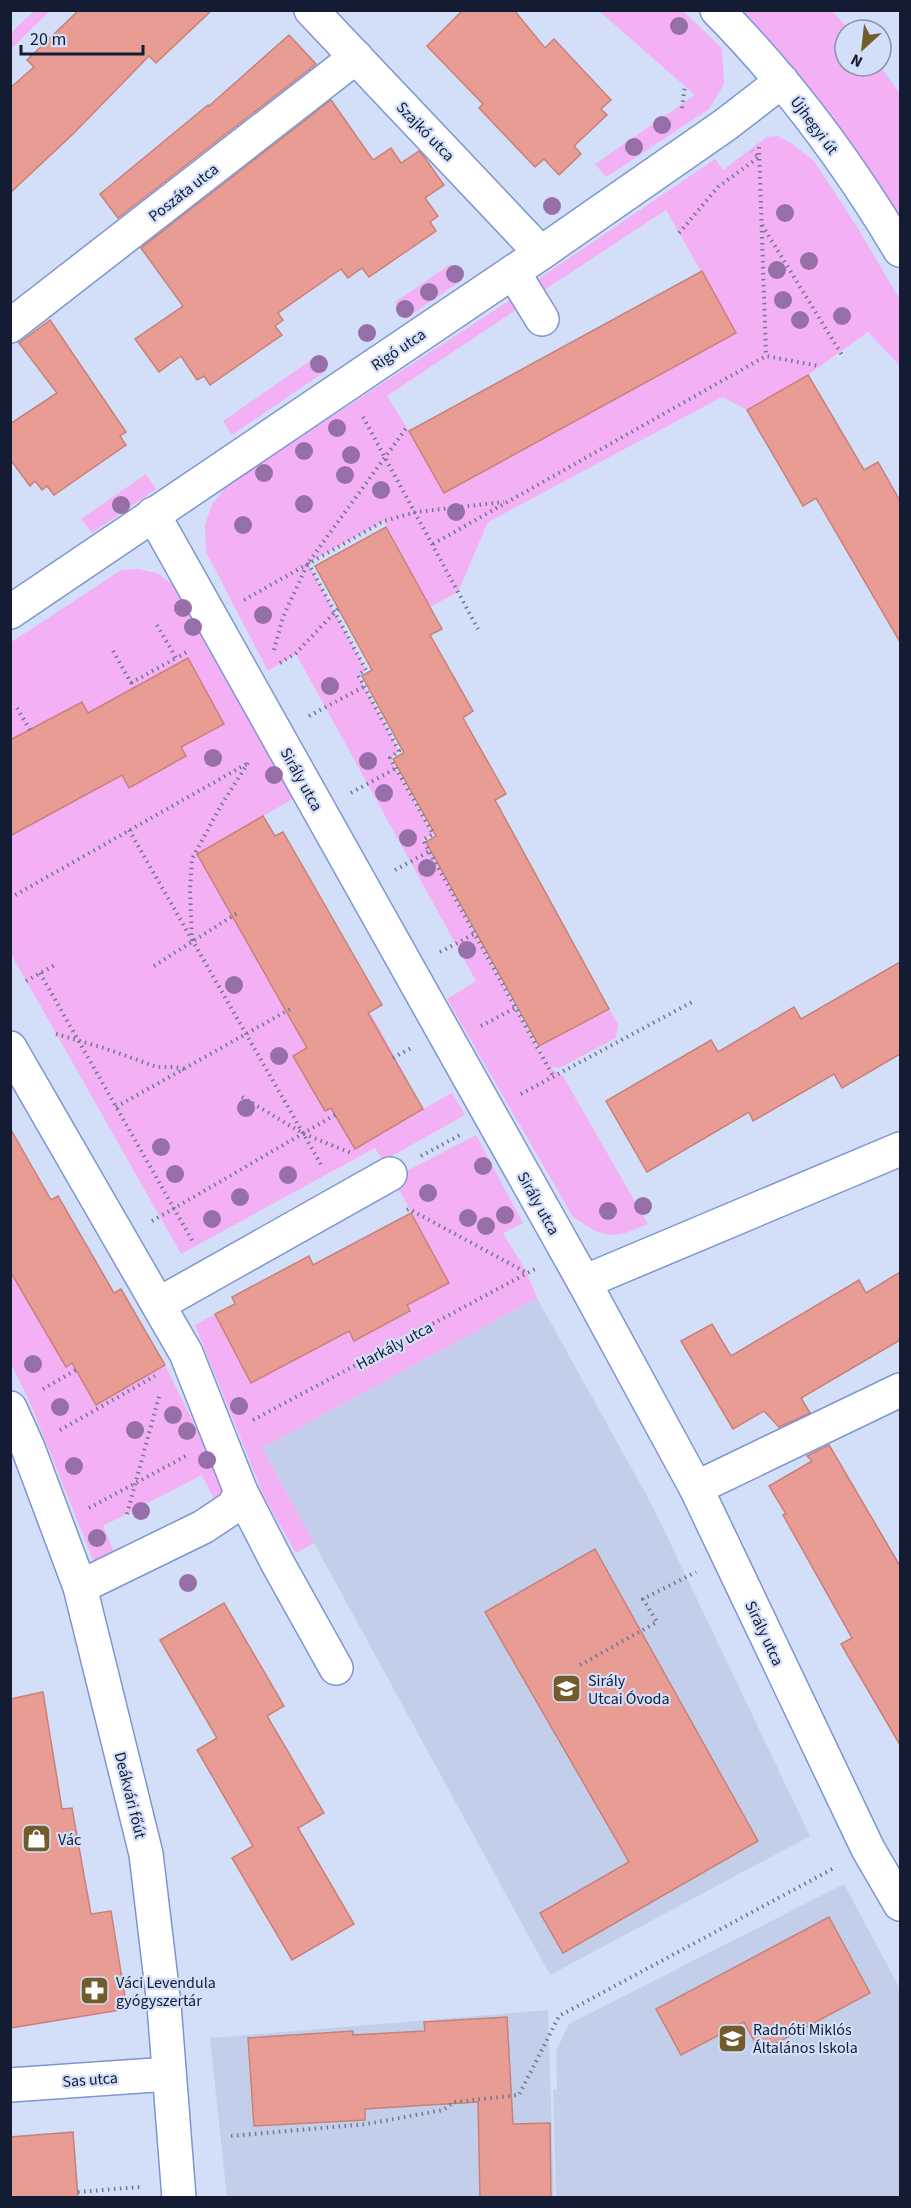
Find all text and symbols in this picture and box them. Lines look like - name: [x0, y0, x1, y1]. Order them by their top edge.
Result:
- scale bar: [21, 18, 142, 56]
- north arrow: [833, 18, 893, 78]
- text: 20 m: [30, 27, 66, 52]
- text: N: [847, 48, 866, 73]
- street label: Újhegyi út: [785, 92, 844, 160]
- street label: Szajkó utca: [391, 97, 459, 167]
- street label: Poszáta utca: [144, 158, 223, 227]
- street label: Rigó utca: [367, 323, 430, 376]
- street label: Sirály utca: [275, 744, 328, 815]
- street label: Sirály utca: [512, 1168, 565, 1239]
- street label: Harkály utca: [352, 1317, 437, 1375]
- street label: Sirály utca: [739, 1597, 789, 1670]
- place label: Sirály Utcai Óvoda: [588, 1670, 670, 1710]
- school or university icon: Sirály Utcai Óvoda: [551, 1673, 583, 1705]
- street label: Deákvári főút: [109, 1750, 152, 1842]
- shop icon: Vác: [21, 1823, 53, 1855]
- place label: Vác: [58, 1829, 81, 1851]
- place label: Váci Levendula gyógyszertár: [116, 1972, 216, 2012]
- pharmacy icon: Váci Levendula gyógyszertár: [79, 1975, 111, 2007]
- place label: Radnóti Miklós Általános Iskola: [753, 2019, 858, 2059]
- school or university icon: Radnóti Miklós Általános Iskola: [716, 2022, 748, 2054]
- street label: Sas utca: [62, 2067, 119, 2093]

